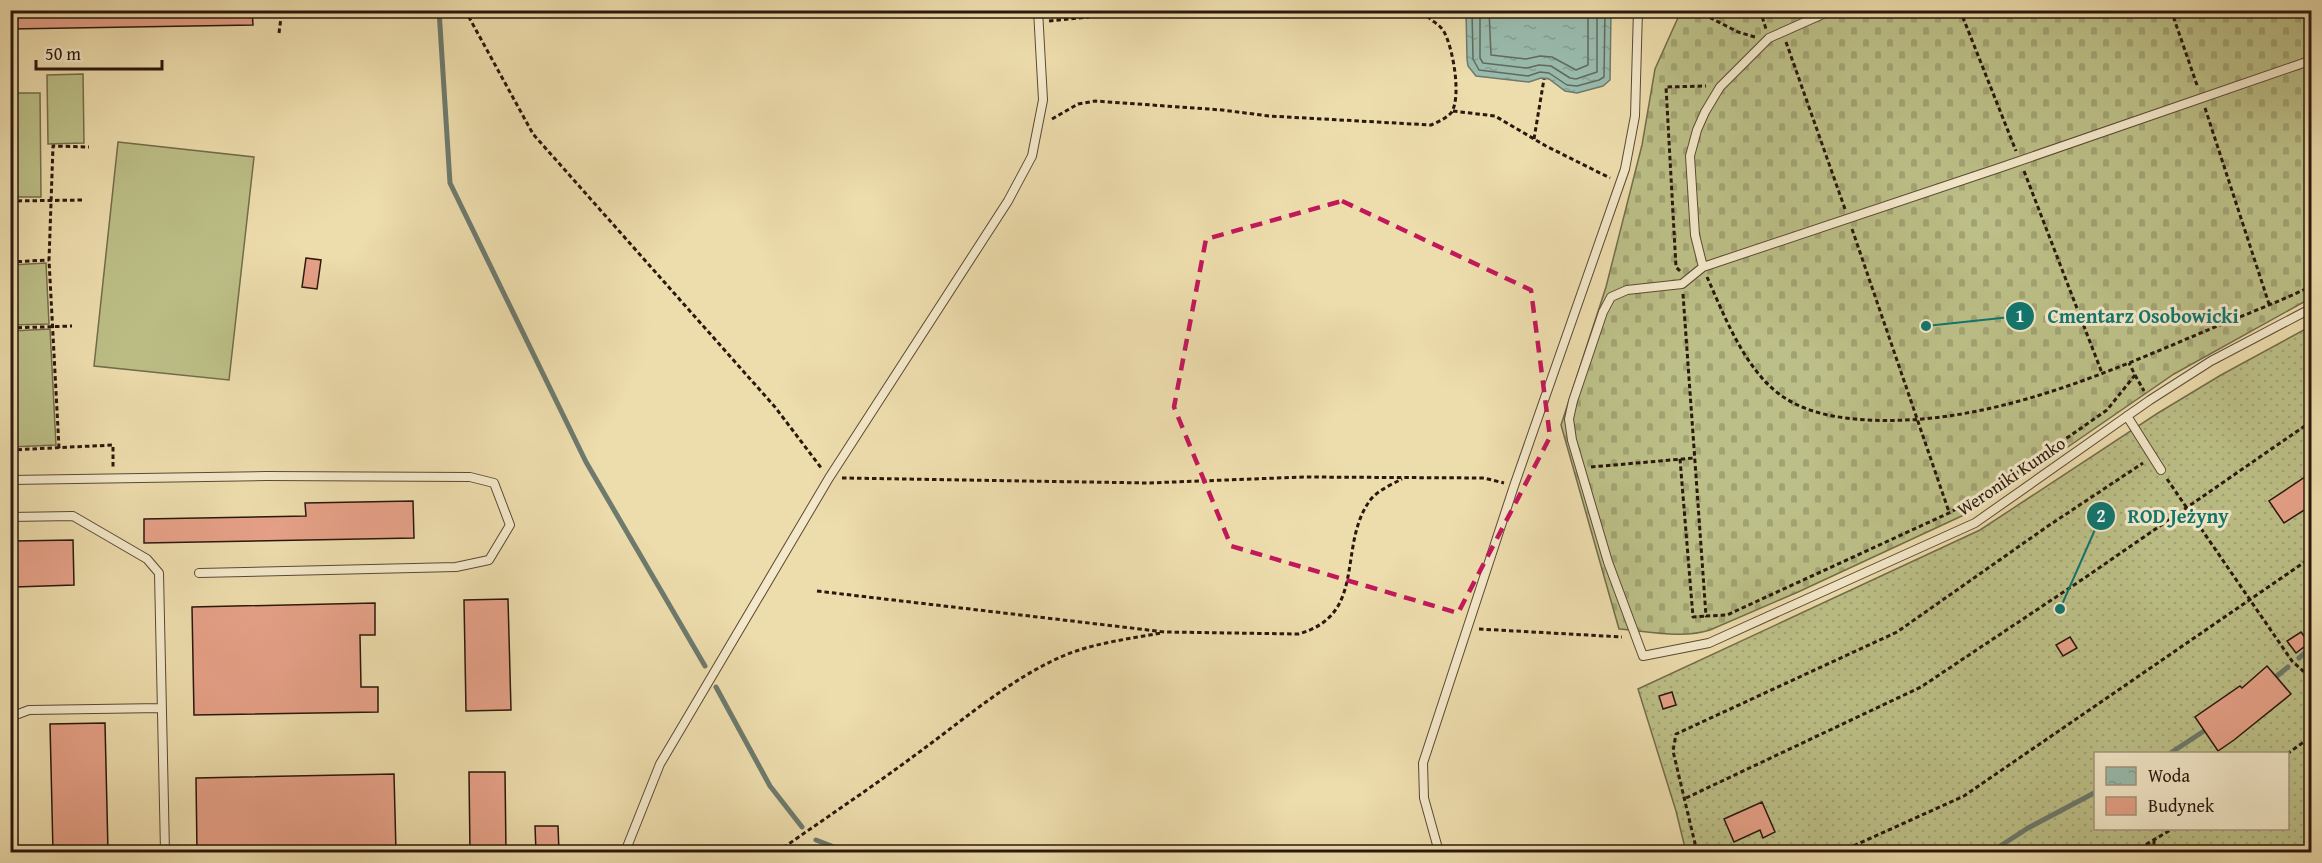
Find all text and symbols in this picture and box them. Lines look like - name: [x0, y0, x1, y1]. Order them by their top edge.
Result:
- scale bar: [36, 33, 162, 71]
- text: 50 m: [45, 40, 81, 67]
- callout: Cmentarz Osobowicki: [2005, 297, 2250, 335]
- text: Cmentarz Osobowicki: [2047, 301, 2239, 330]
- text: 1: [2015, 302, 2025, 329]
- street label: Weroniki Kumko: [1951, 430, 2071, 522]
- callout: ROD Jeżyny: [2086, 497, 2241, 535]
- text: ROD Jeżyny: [2128, 501, 2229, 530]
- text: 2: [2096, 502, 2106, 529]
- legend: [2094, 752, 2289, 830]
- text: Woda: [2148, 762, 2190, 789]
- text: Budynek: [2148, 792, 2215, 819]

